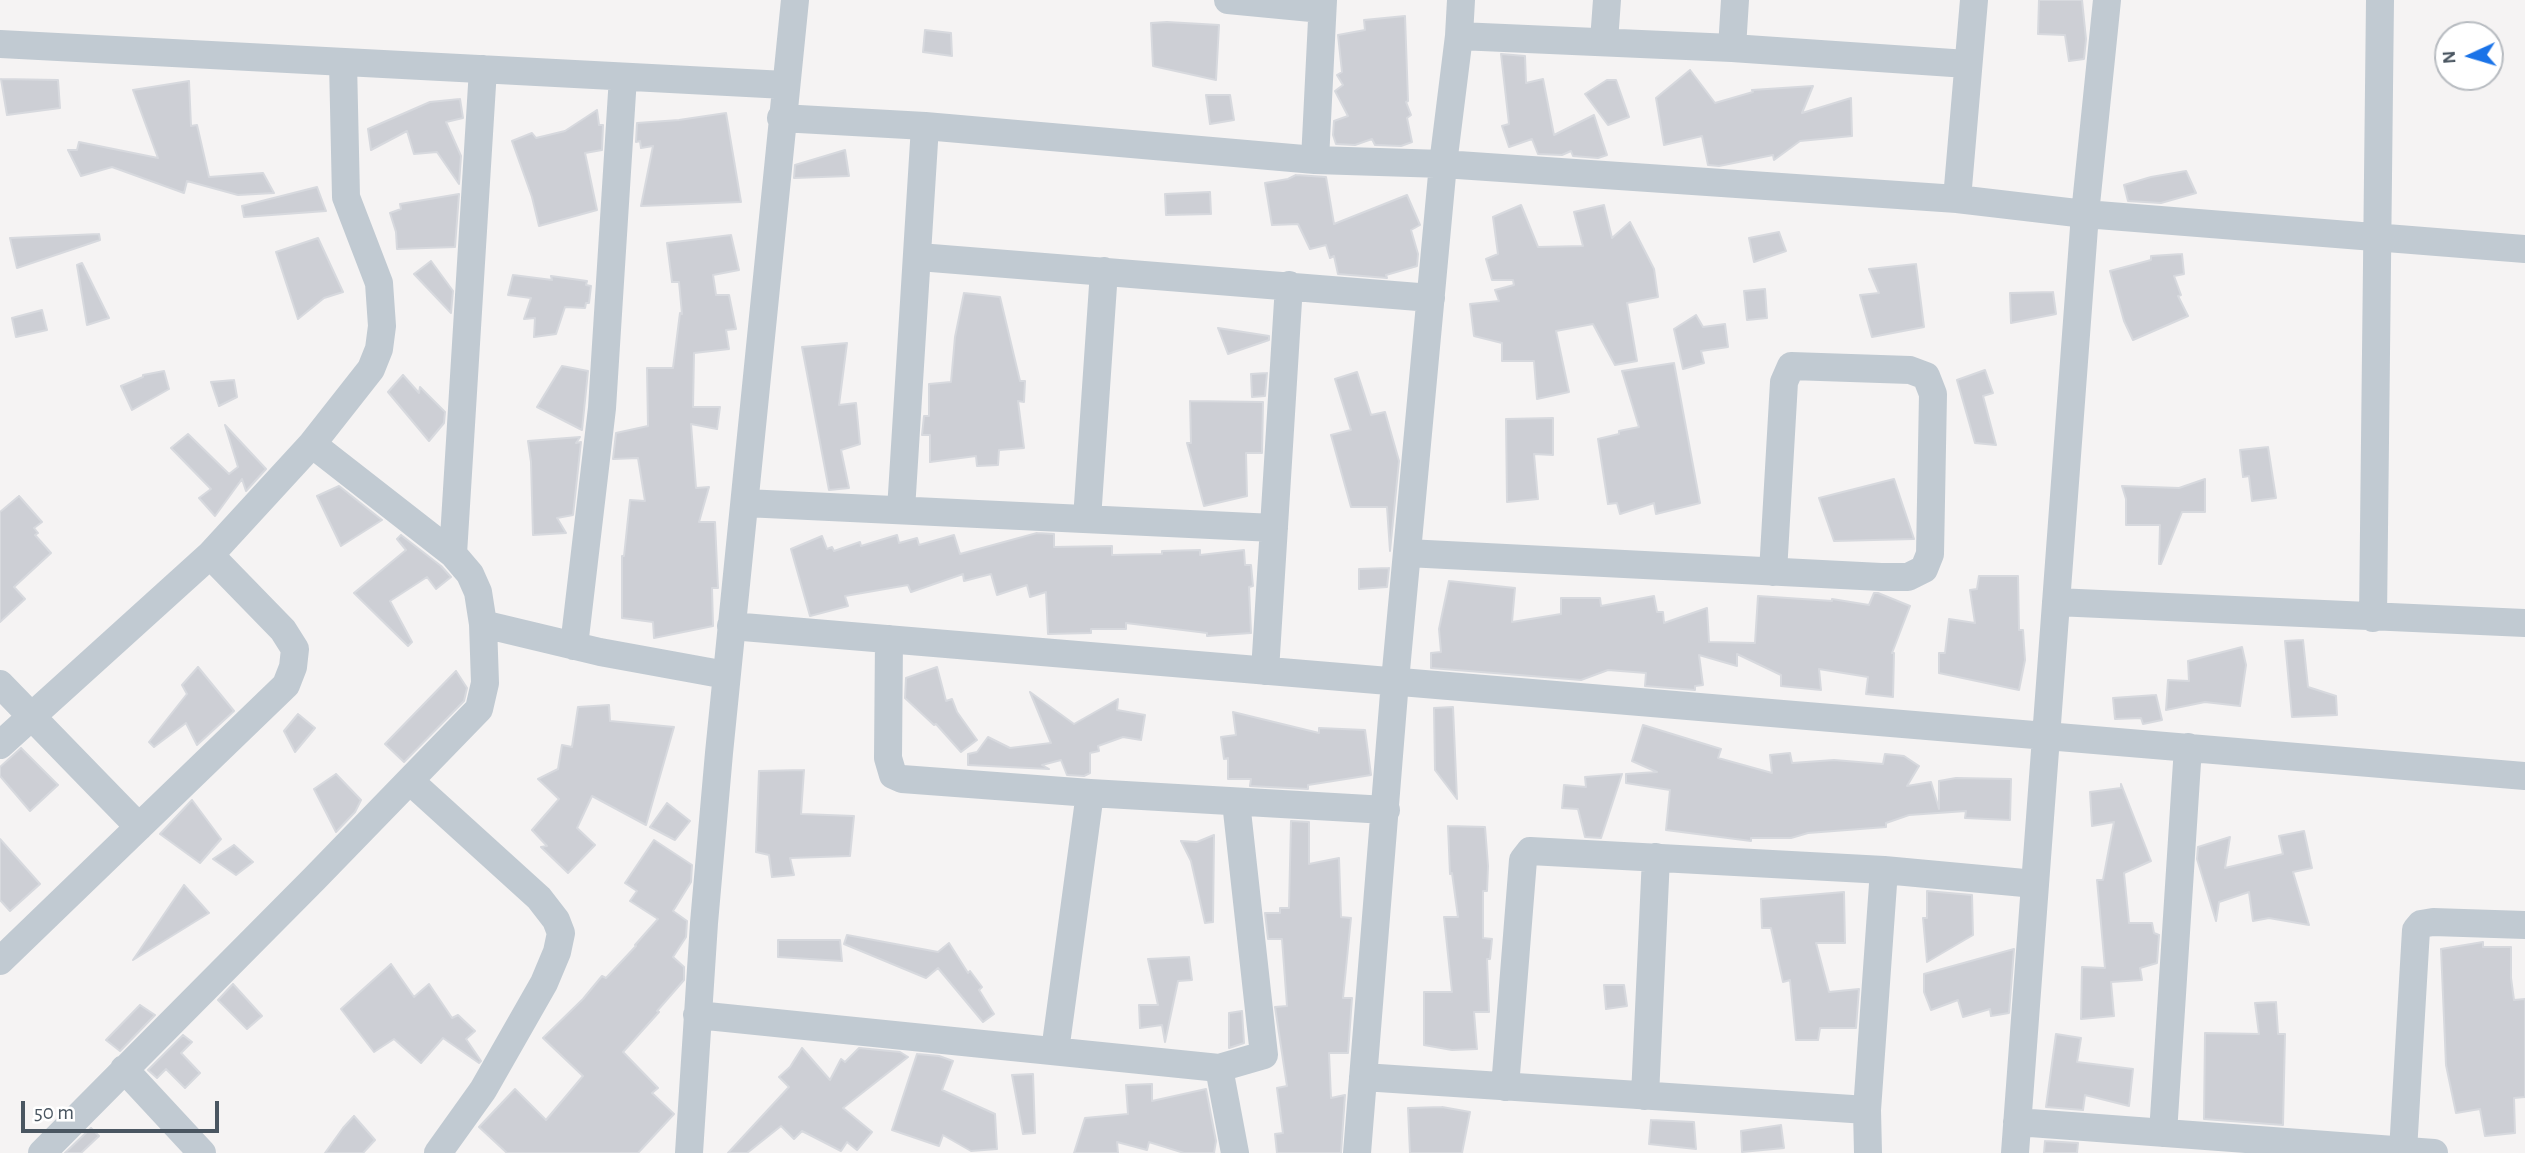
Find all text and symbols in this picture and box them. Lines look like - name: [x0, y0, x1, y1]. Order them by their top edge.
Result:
- north arrow: [2434, 21, 2504, 91]
- text: N: [2440, 50, 2459, 65]
- scale bar: [24, 1086, 222, 1130]
- text: 50 m: [34, 1102, 74, 1123]

